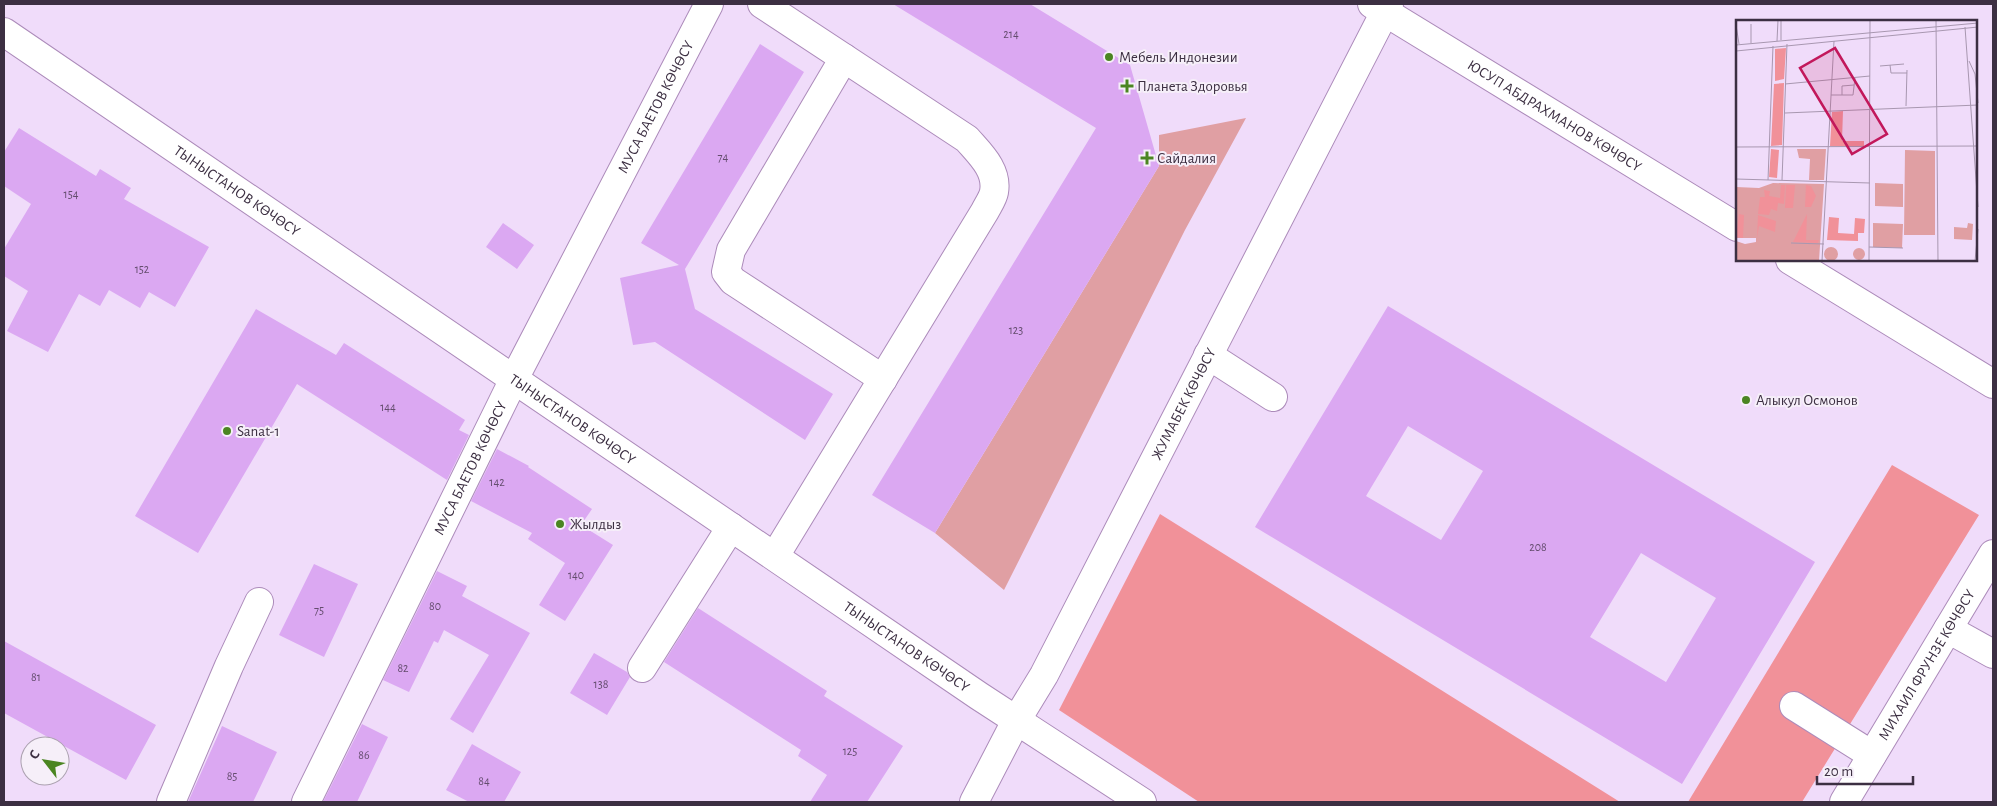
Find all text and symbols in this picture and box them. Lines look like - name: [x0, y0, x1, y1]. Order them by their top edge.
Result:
- inset map: [1736, 20, 1977, 261]
- house number: 214: [1003, 28, 1019, 40]
- street label: МУСА БАЕТОВ КӨЧӨСҮ: [615, 38, 697, 176]
- place label: Мебель Индонезии: [1119, 50, 1238, 65]
- marker: Мебель Индонезии: [1103, 51, 1115, 63]
- street label: ЮСУП АБДРАХМАНОВ КӨЧӨСҮ: [1465, 57, 1644, 175]
- place label: Планета Здоровья: [1137, 79, 1248, 94]
- marker: Планета Здоровья: [1121, 80, 1133, 92]
- street label: ТЫНЫСТАНОВ КӨЧӨСҮ: [171, 143, 303, 239]
- house number: 74: [718, 151, 729, 163]
- place label: Сайдалия: [1157, 151, 1216, 166]
- marker: Сайдалия: [1141, 152, 1153, 164]
- house number: 154: [64, 188, 79, 200]
- house number: 152: [135, 263, 150, 275]
- house number: 123: [1009, 324, 1023, 336]
- street label: ЖУМАБЕК КӨЧӨСҮ: [1149, 346, 1219, 462]
- street label: ТЫНЫСТАНОВ КӨЧӨСҮ: [507, 372, 638, 468]
- place label: Алыкул Осмонов: [1756, 393, 1858, 408]
- marker: Алыкул Осмонов: [1740, 394, 1752, 406]
- street label: МУСА БАЕТОВ КӨЧӨСҮ: [431, 399, 510, 538]
- house number: 144: [380, 401, 396, 413]
- place label: Sanat-1: [237, 424, 280, 439]
- marker: Sanat-1: [221, 425, 233, 437]
- house number: 142: [489, 476, 505, 488]
- place label: Жылдыз: [570, 517, 621, 532]
- marker: Жылдыз: [554, 518, 566, 530]
- house number: 208: [1529, 541, 1547, 553]
- house number: 140: [568, 569, 584, 581]
- street label: МИХАИЛ ФРУНЗЕ КӨЧӨСҮ: [1876, 587, 1978, 743]
- street label: ТЫНЫСТАНОВ КӨЧӨСҮ: [841, 599, 972, 695]
- house number: 80: [429, 600, 441, 612]
- house number: 75: [314, 604, 324, 616]
- house number: 82: [397, 662, 409, 674]
- house number: 81: [31, 671, 41, 683]
- house number: 138: [594, 678, 609, 690]
- north arrow: [20, 736, 70, 786]
- house number: 125: [843, 745, 857, 757]
- text: С: [27, 748, 43, 762]
- house number: 86: [358, 749, 370, 761]
- scale bar: [1817, 754, 1913, 786]
- text: 20 m: [1824, 764, 1853, 779]
- house number: 85: [227, 770, 237, 782]
- house number: 84: [478, 775, 490, 787]

